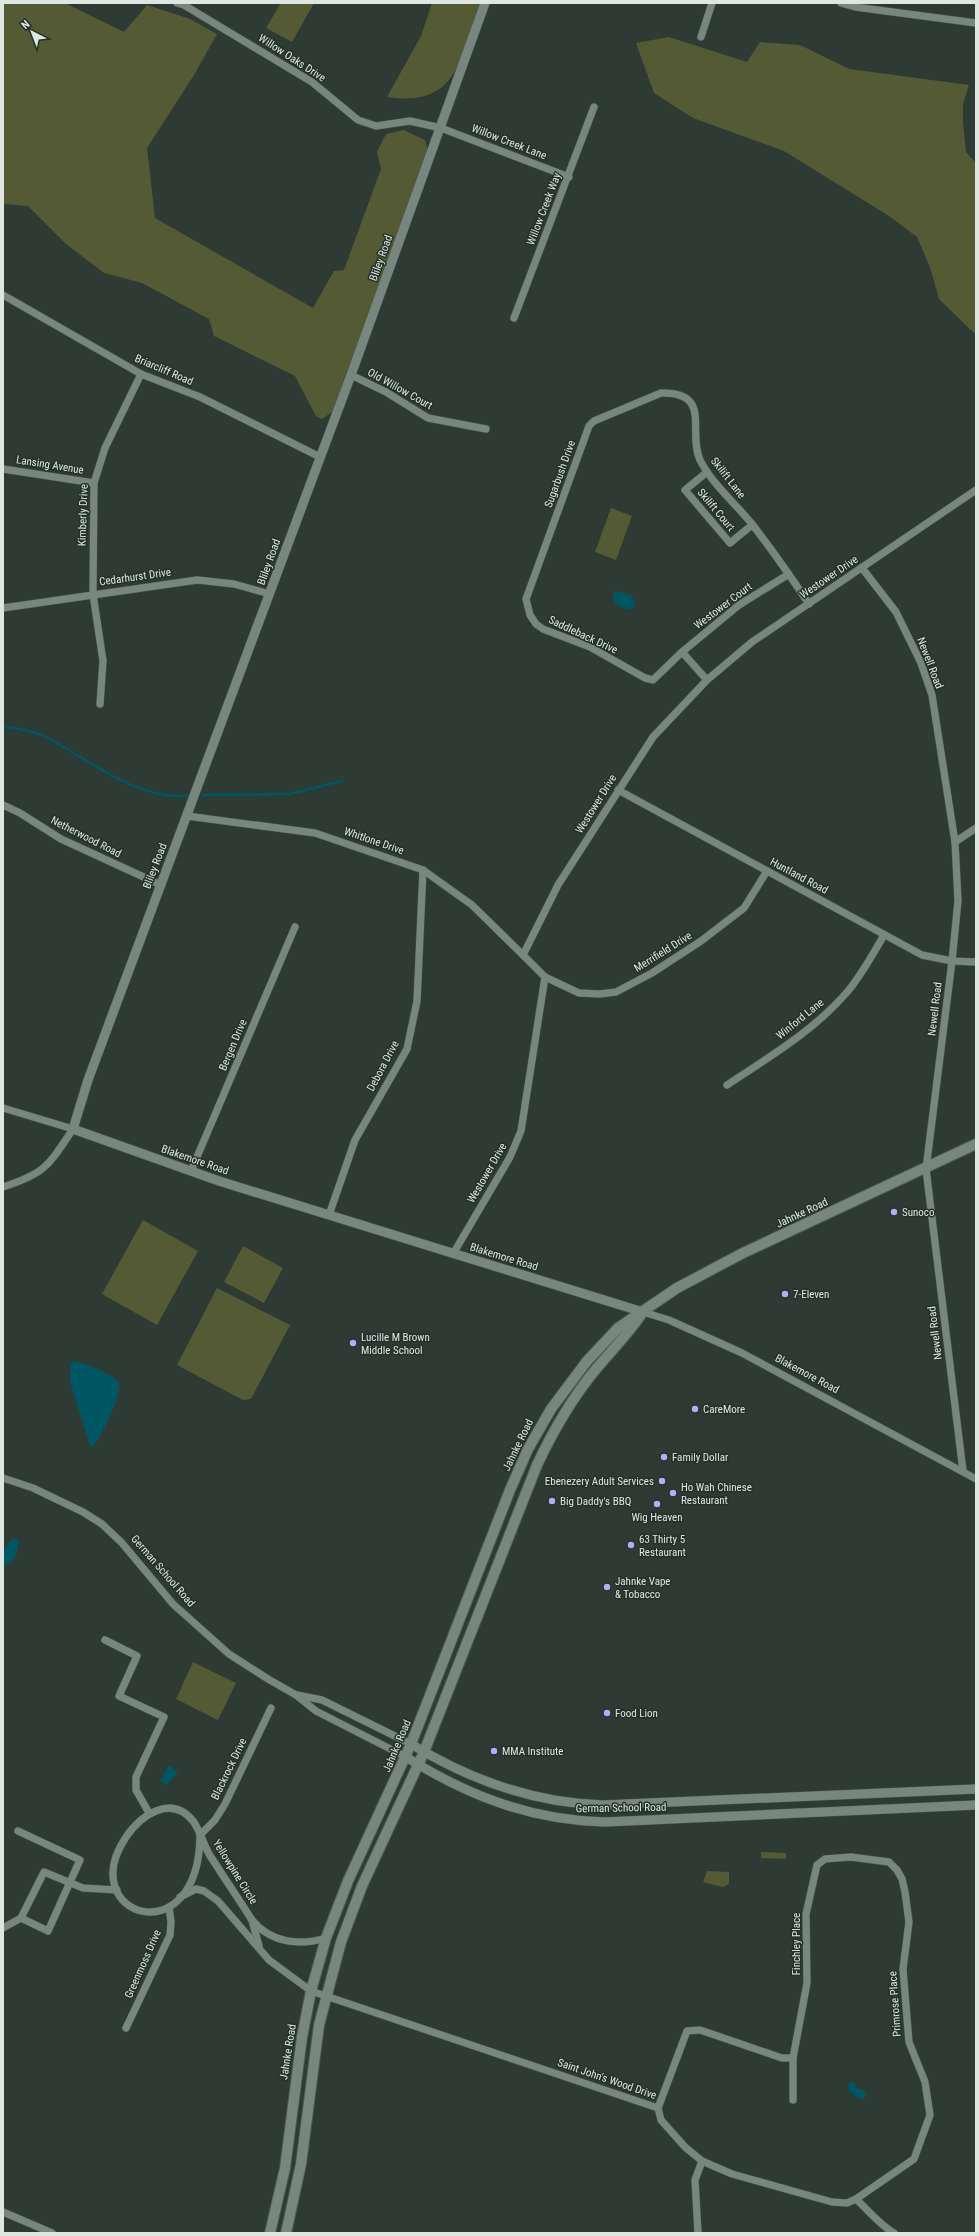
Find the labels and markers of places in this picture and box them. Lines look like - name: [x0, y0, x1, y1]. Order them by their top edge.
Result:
- place label: Sunoco: [902, 1206, 935, 1219]
- marker: Sunoco: [889, 1207, 899, 1217]
- place label: 7-Eleven: [793, 1288, 829, 1301]
- marker: 7-Eleven: [780, 1289, 790, 1299]
- place label: Lucille M Brown Middle School: [361, 1331, 430, 1357]
- marker: Lucille M Brown Middle School: [348, 1338, 358, 1348]
- place label: CareMore: [703, 1403, 745, 1416]
- marker: CareMore: [690, 1404, 700, 1414]
- place label: Family Dollar: [672, 1451, 729, 1464]
- marker: Family Dollar: [659, 1452, 669, 1462]
- place label: Ebenezery Adult Services: [545, 1475, 654, 1488]
- marker: Ebenezery Adult Services: [657, 1476, 667, 1486]
- place label: Ho Wah Chinese Restaurant: [681, 1481, 752, 1507]
- marker: Ho Wah Chinese Restaurant: [668, 1488, 678, 1498]
- place label: Big Daddy's BBQ: [560, 1495, 631, 1508]
- marker: Big Daddy's BBQ: [547, 1496, 557, 1506]
- marker: Wig Heaven: [652, 1499, 662, 1509]
- place label: Wig Heaven: [631, 1511, 683, 1524]
- place label: 63 Thirty 5 Restaurant: [639, 1533, 686, 1559]
- marker: 63 Thirty 5 Restaurant: [626, 1540, 636, 1550]
- place label: Jahnke Vape & Tobacco: [615, 1575, 671, 1601]
- marker: Jahnke Vape & Tobacco: [602, 1582, 612, 1592]
- place label: Food Lion: [615, 1707, 658, 1720]
- marker: Food Lion: [602, 1708, 612, 1718]
- place label: MMA Institute: [502, 1745, 563, 1758]
- marker: MMA Institute: [489, 1746, 499, 1756]

